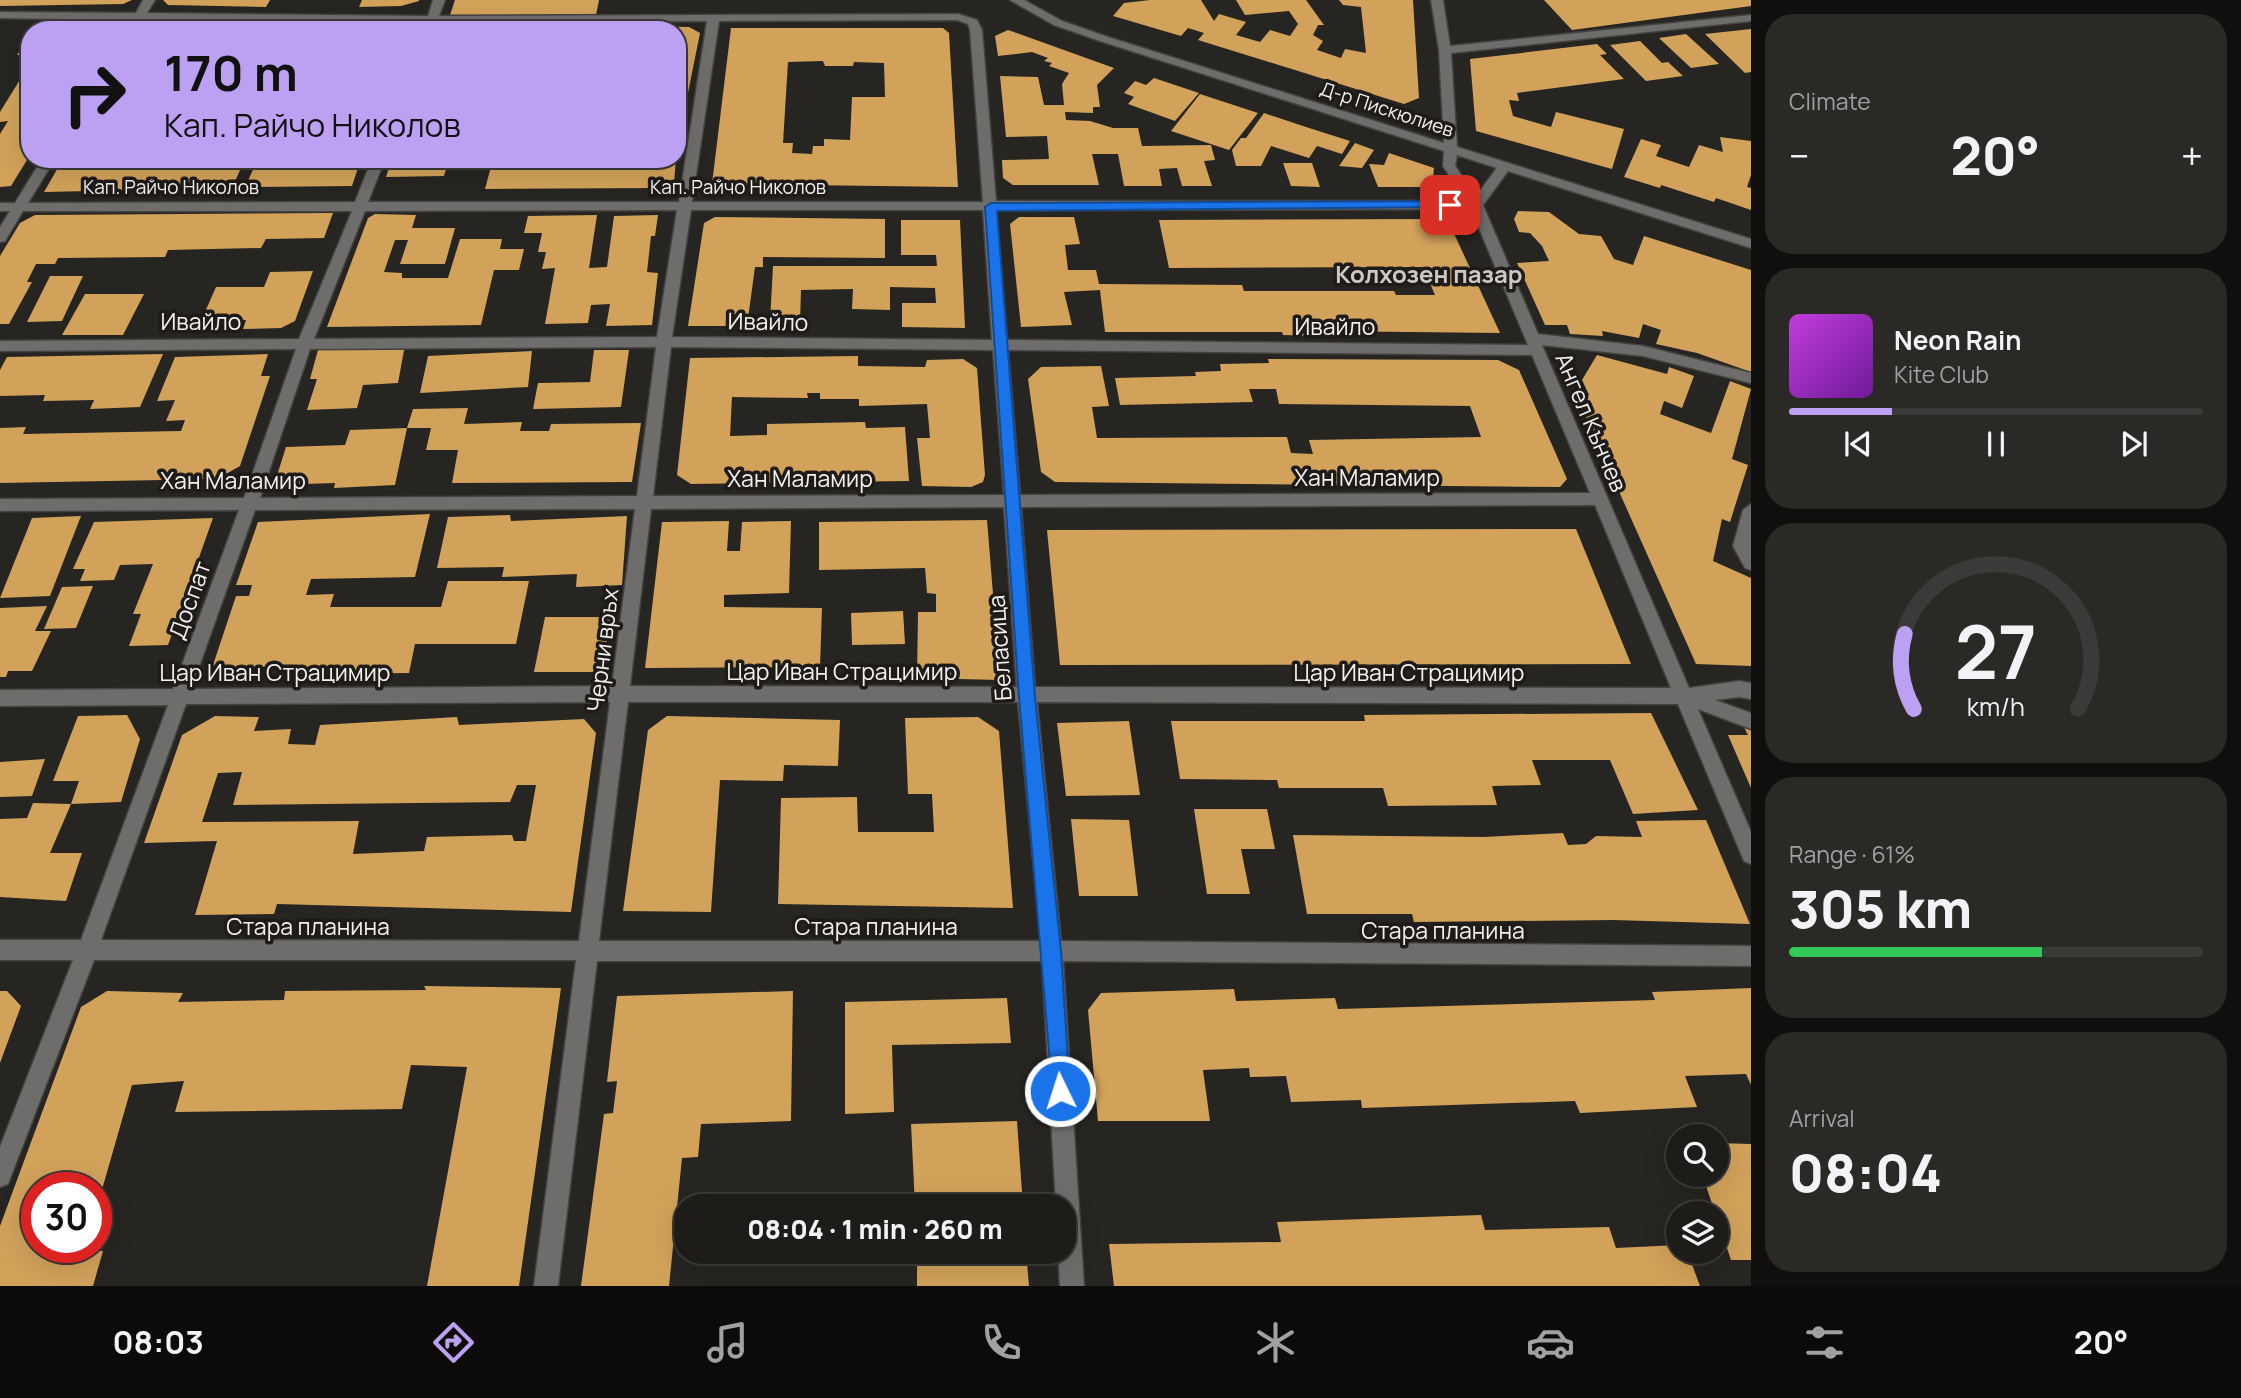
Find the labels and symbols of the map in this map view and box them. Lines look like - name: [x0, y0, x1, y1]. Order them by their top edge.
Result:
- street label: Д-р Пискюлиев: [1317, 75, 1457, 143]
- street label: Кап. Райчо Николов: [83, 174, 259, 200]
- street label: Кап. Райчо Николов: [650, 174, 826, 200]
- pin: [1420, 175, 1480, 235]
- district label: Колхозен пазар: [1335, 257, 1523, 290]
- street label: Ивайло: [727, 304, 809, 338]
- street label: Ивайло: [161, 305, 241, 337]
- street label: Ивайло: [1295, 310, 1375, 342]
- street label: Ангел Кънчев: [1548, 348, 1636, 496]
- street label: Хан Маламир: [1294, 461, 1440, 493]
- street label: Хан Маламир: [727, 462, 873, 494]
- street label: Хан Маламир: [160, 464, 306, 496]
- street label: Доспат: [160, 556, 218, 643]
- street label: Черни връх: [579, 586, 625, 714]
- street label: Беласица: [979, 594, 1019, 702]
- street label: Цар Иван Страцимир: [727, 655, 957, 687]
- street label: Цар Иван Страцимир: [160, 656, 390, 688]
- street label: Цар Иван Страцимир: [1294, 656, 1524, 688]
- street label: Стара планина: [226, 910, 390, 942]
- street label: Стара планина: [794, 910, 958, 942]
- street label: Стара планина: [1361, 914, 1525, 946]
- position arrow: [1023, 1054, 1097, 1128]
- speed limit sign: 30: [21, 1172, 112, 1263]

